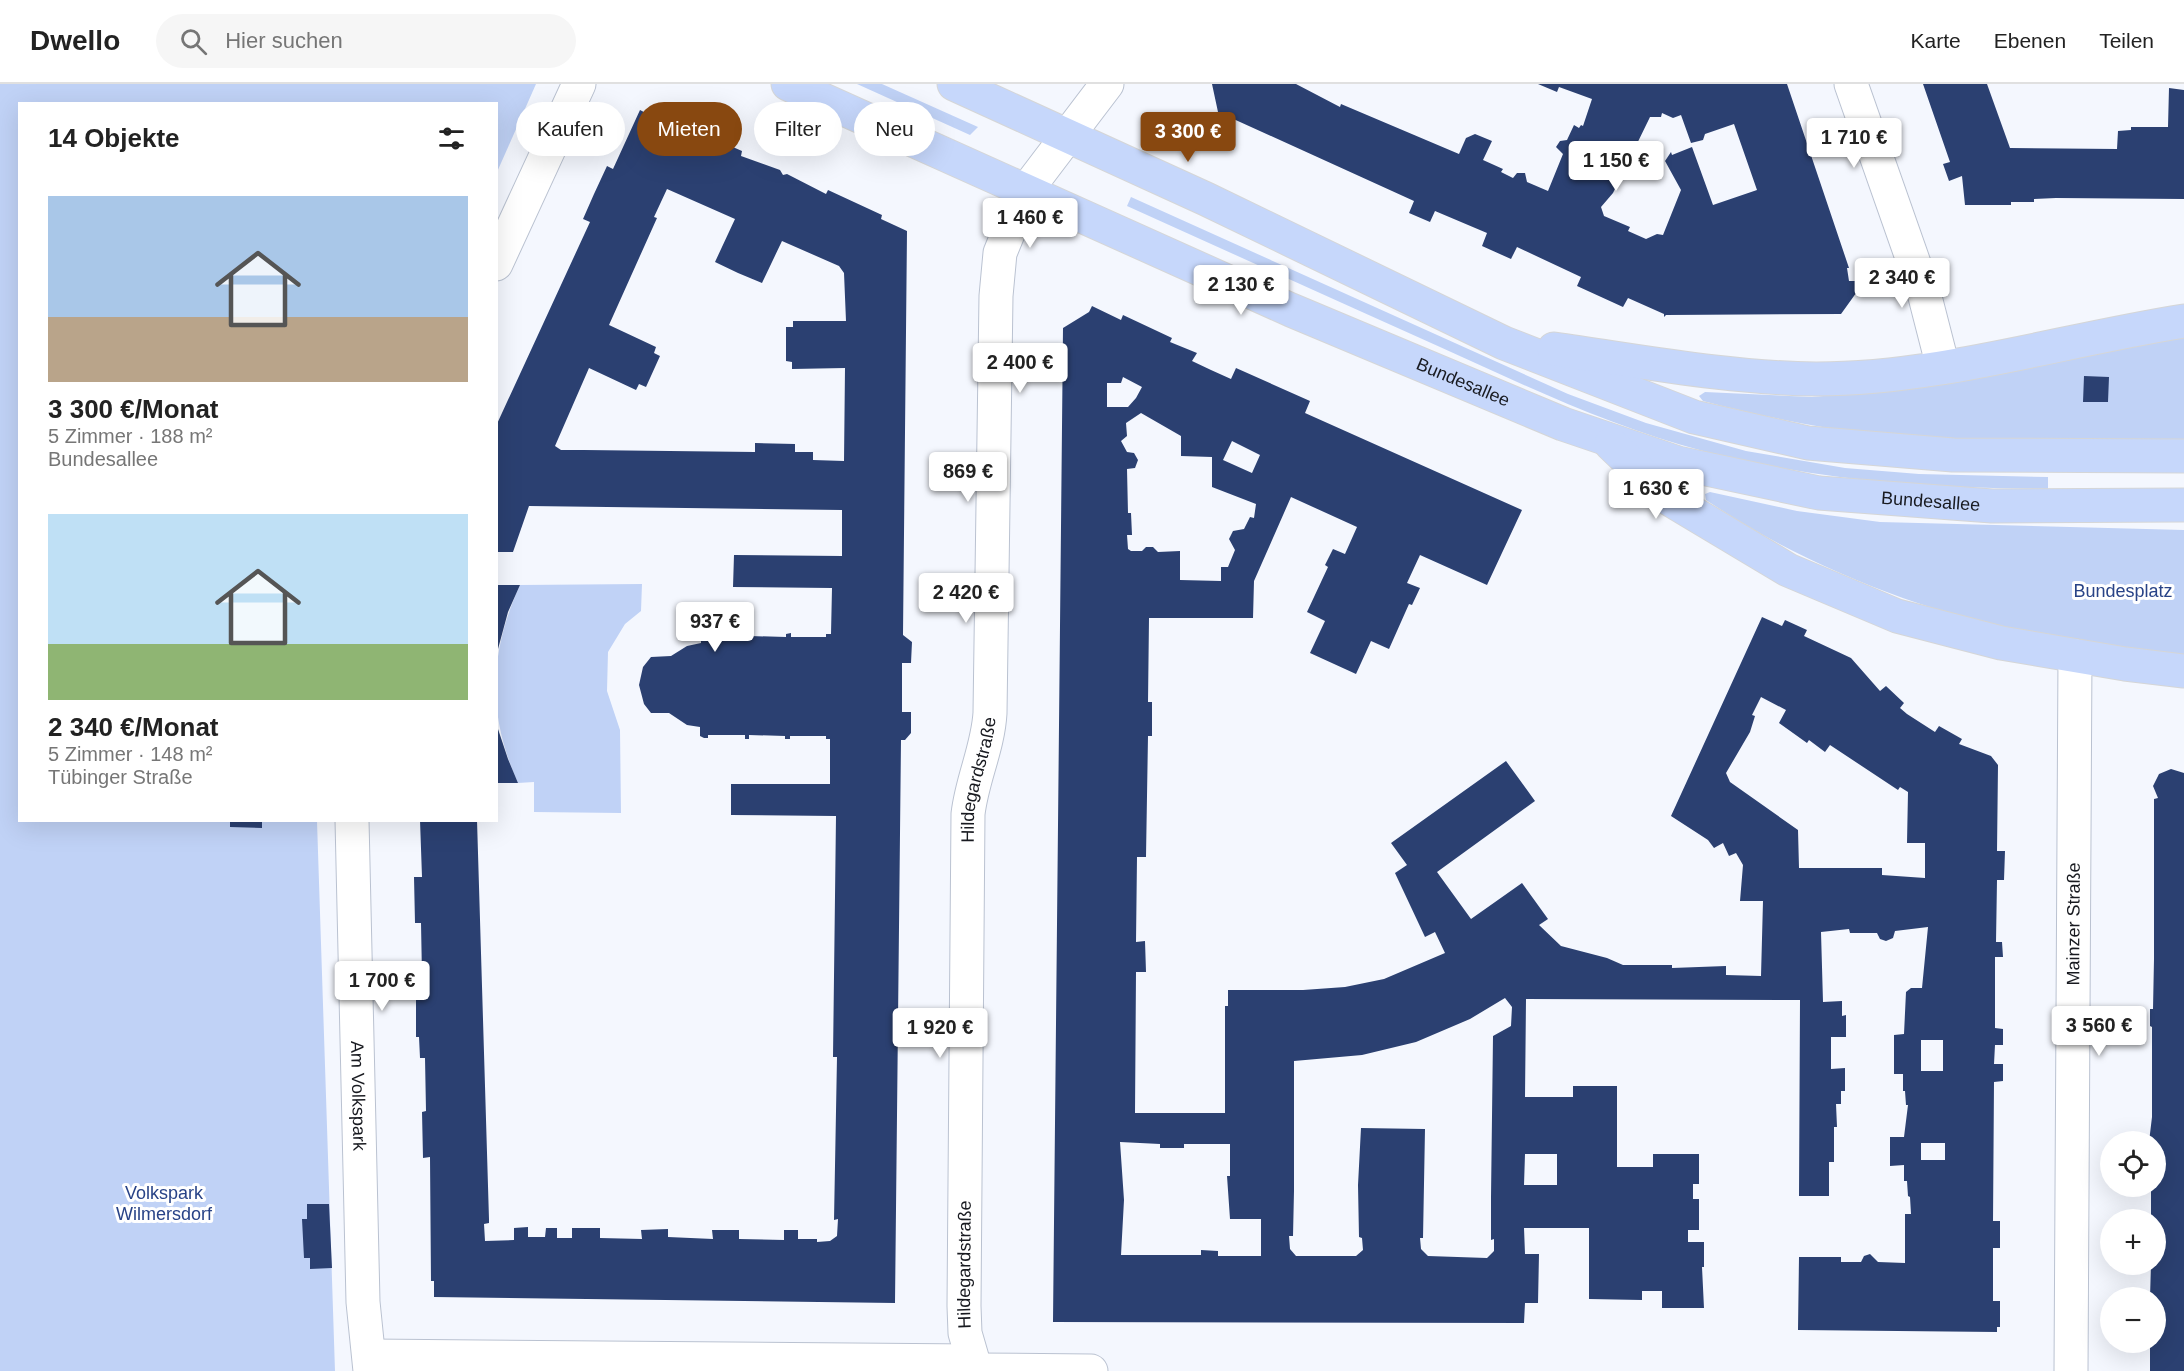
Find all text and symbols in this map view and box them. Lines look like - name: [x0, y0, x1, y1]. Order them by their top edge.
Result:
- search box: [156, 14, 576, 68]
- text: Dwello: [30, 25, 120, 56]
- icon: search: [177, 25, 210, 58]
- text: Hier suchen: [225, 28, 343, 53]
- text: Karte: [1911, 29, 1961, 52]
- text: Ebenen: [1994, 29, 2066, 52]
- text: Teilen: [2099, 29, 2154, 52]
- chip: Kaufen: [516, 102, 625, 156]
- chip: Mieten: [637, 102, 742, 156]
- chip: Filter: [754, 102, 842, 156]
- chip: Neu: [854, 102, 935, 156]
- pin: 3 300 €: [1133, 112, 1243, 163]
- pin: 1 710 €: [1799, 118, 1909, 169]
- text: 3 300 €: [1155, 120, 1221, 142]
- icon: filters: [435, 122, 468, 155]
- text: 14 Objekte: [48, 123, 180, 153]
- text: 1 710 €: [1821, 126, 1887, 148]
- pin: 1 150 €: [1561, 141, 1671, 192]
- text: 1 150 €: [1583, 149, 1649, 171]
- pin: 1 460 €: [975, 198, 1085, 249]
- text: 1 460 €: [997, 206, 1063, 228]
- icon: home: [204, 235, 312, 343]
- pin: 2 340 €: [1847, 258, 1957, 309]
- pin: 2 130 €: [1186, 265, 1296, 316]
- text: 2 340 €: [1869, 266, 1935, 288]
- text: 2 130 €: [1208, 273, 1274, 295]
- pin: 2 400 €: [965, 343, 1075, 394]
- text: 2 400 €: [987, 351, 1053, 373]
- street label: Bundesallee: [1413, 354, 1513, 410]
- text: 3 300 €/Monat: [48, 394, 219, 424]
- text: 5 Zimmer · 188 m²: [48, 425, 212, 447]
- text: Bundesallee: [48, 448, 158, 470]
- pin: 869 €: [926, 452, 1010, 503]
- text: 869 €: [943, 460, 993, 482]
- pin: 1 630 €: [1601, 469, 1711, 520]
- text: 1 630 €: [1623, 477, 1689, 499]
- street label: Bundesallee: [1881, 488, 1981, 515]
- icon: home: [204, 553, 312, 661]
- pin: 2 420 €: [911, 573, 1021, 624]
- text: 2 420 €: [933, 581, 999, 603]
- park label: Bundesplatz: [2073, 581, 2173, 601]
- pin: 937 €: [673, 602, 757, 653]
- text: 937 €: [690, 610, 740, 632]
- text: 2 340 €/Monat: [48, 712, 219, 742]
- street label: Hildegardstraße: [958, 716, 1000, 843]
- text: 5 Zimmer · 148 m²: [48, 743, 212, 765]
- text: Tübinger Straße: [48, 766, 193, 788]
- street label: Mainzer Straße: [2063, 862, 2084, 986]
- pin: 1 700 €: [327, 961, 437, 1012]
- text: 1 700 €: [349, 969, 415, 991]
- pin: 3 560 €: [2044, 1006, 2154, 1057]
- pin: 1 920 €: [885, 1008, 995, 1059]
- text: 3 560 €: [2066, 1014, 2132, 1036]
- text: 1 920 €: [907, 1016, 973, 1038]
- street label: Am Volkspark: [347, 1041, 370, 1152]
- map controls: [2100, 1131, 2166, 1353]
- button: locate: [2100, 1131, 2166, 1197]
- park label: Volkspark Wilmersdorf: [116, 1183, 213, 1224]
- street label: Hildegardstraße: [954, 1200, 975, 1329]
- button: +: [2100, 1209, 2166, 1275]
- button: −: [2100, 1287, 2166, 1353]

